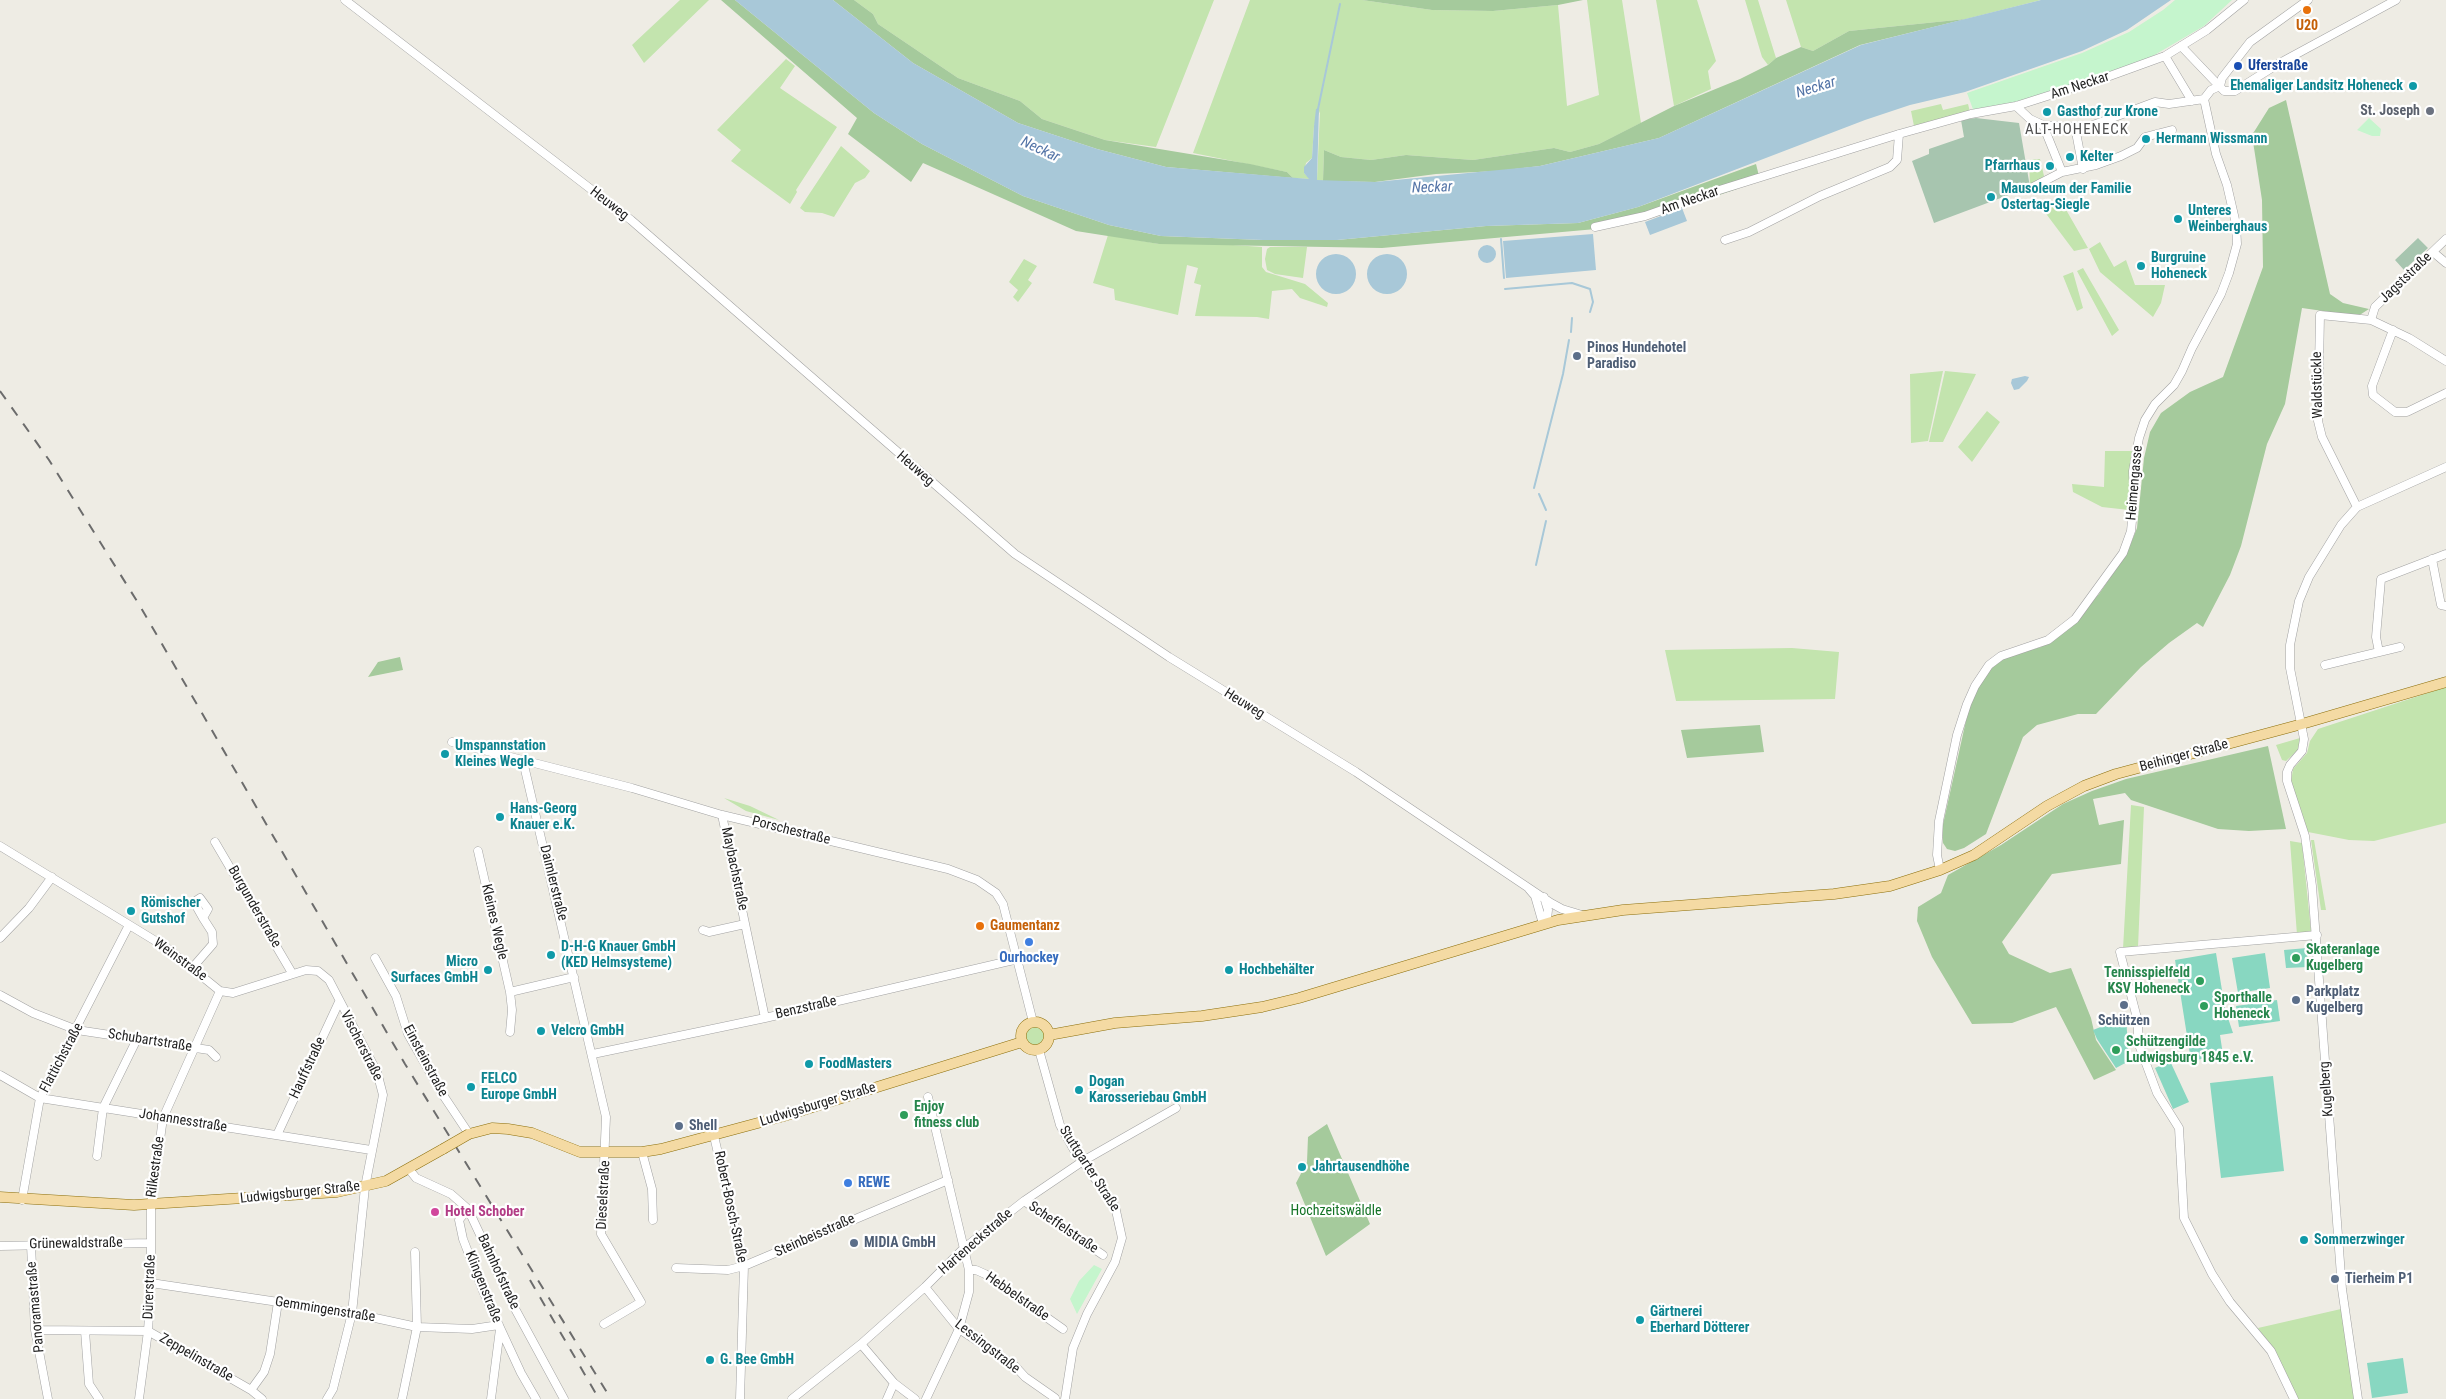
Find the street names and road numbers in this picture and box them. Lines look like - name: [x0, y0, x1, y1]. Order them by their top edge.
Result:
- street label: Am Neckar: [2048, 69, 2112, 103]
- street label: Am Neckar: [1659, 183, 1721, 219]
- street label: Heuweg: [586, 184, 632, 224]
- street label: Jagststraße: [2376, 249, 2436, 307]
- street label: Waldstückle: [2309, 351, 2327, 419]
- street label: Heimengasse: [2123, 445, 2147, 521]
- street label: Heuweg: [893, 448, 937, 490]
- street label: Heuweg: [1221, 685, 1267, 723]
- street label: Beihinger Straße: [2138, 736, 2230, 776]
- street label: Porschestraße: [750, 813, 832, 849]
- street label: Maybachstraße: [717, 826, 751, 912]
- street label: Daimlerstraße: [535, 843, 571, 923]
- street label: Burgunderstraße: [224, 863, 284, 951]
- street label: Kleines Wegle: [477, 882, 511, 962]
- street label: Weinstraße: [150, 935, 210, 985]
- street label: Benzstraße: [774, 993, 838, 1023]
- street label: Vischerstraße: [336, 1008, 386, 1084]
- street label: Flattichstraße: [37, 1020, 87, 1096]
- street label: Einsteinstraße: [399, 1022, 451, 1100]
- street label: Schubartstraße: [107, 1026, 193, 1056]
- street label: Hauffstraße: [286, 1034, 330, 1102]
- street label: Kugelberg: [2317, 1061, 2337, 1117]
- street label: Ludwigsburger Straße: [758, 1079, 878, 1131]
- street label: Johannesstraße: [138, 1106, 228, 1136]
- street label: Stuttgarter Straße: [1055, 1123, 1123, 1215]
- street label: Rilkestraße: [143, 1135, 169, 1199]
- street label: Robert-Bosch-Straße: [710, 1150, 750, 1264]
- street label: Dieselstraße: [594, 1160, 614, 1230]
- street label: Ludwigsburger Straße: [239, 1178, 361, 1208]
- street label: Scheffelstraße: [1025, 1198, 1101, 1258]
- street label: Harteneckstraße: [936, 1206, 1016, 1278]
- street label: Steinbeisstraße: [772, 1211, 858, 1261]
- street label: Bahnhofstraße: [473, 1232, 523, 1312]
- street label: Grünewaldstraße: [29, 1235, 123, 1253]
- street label: Klingenstraße: [461, 1249, 505, 1325]
- street label: Dürerstraße: [140, 1254, 160, 1320]
- street label: Panoramastraße: [24, 1261, 48, 1353]
- street label: Hebbelstraße: [982, 1269, 1052, 1325]
- street label: Gemmingenstraße: [274, 1294, 376, 1326]
- street label: Lessingstraße: [951, 1316, 1023, 1378]
- street label: Zeppelinstraße: [156, 1330, 236, 1386]

